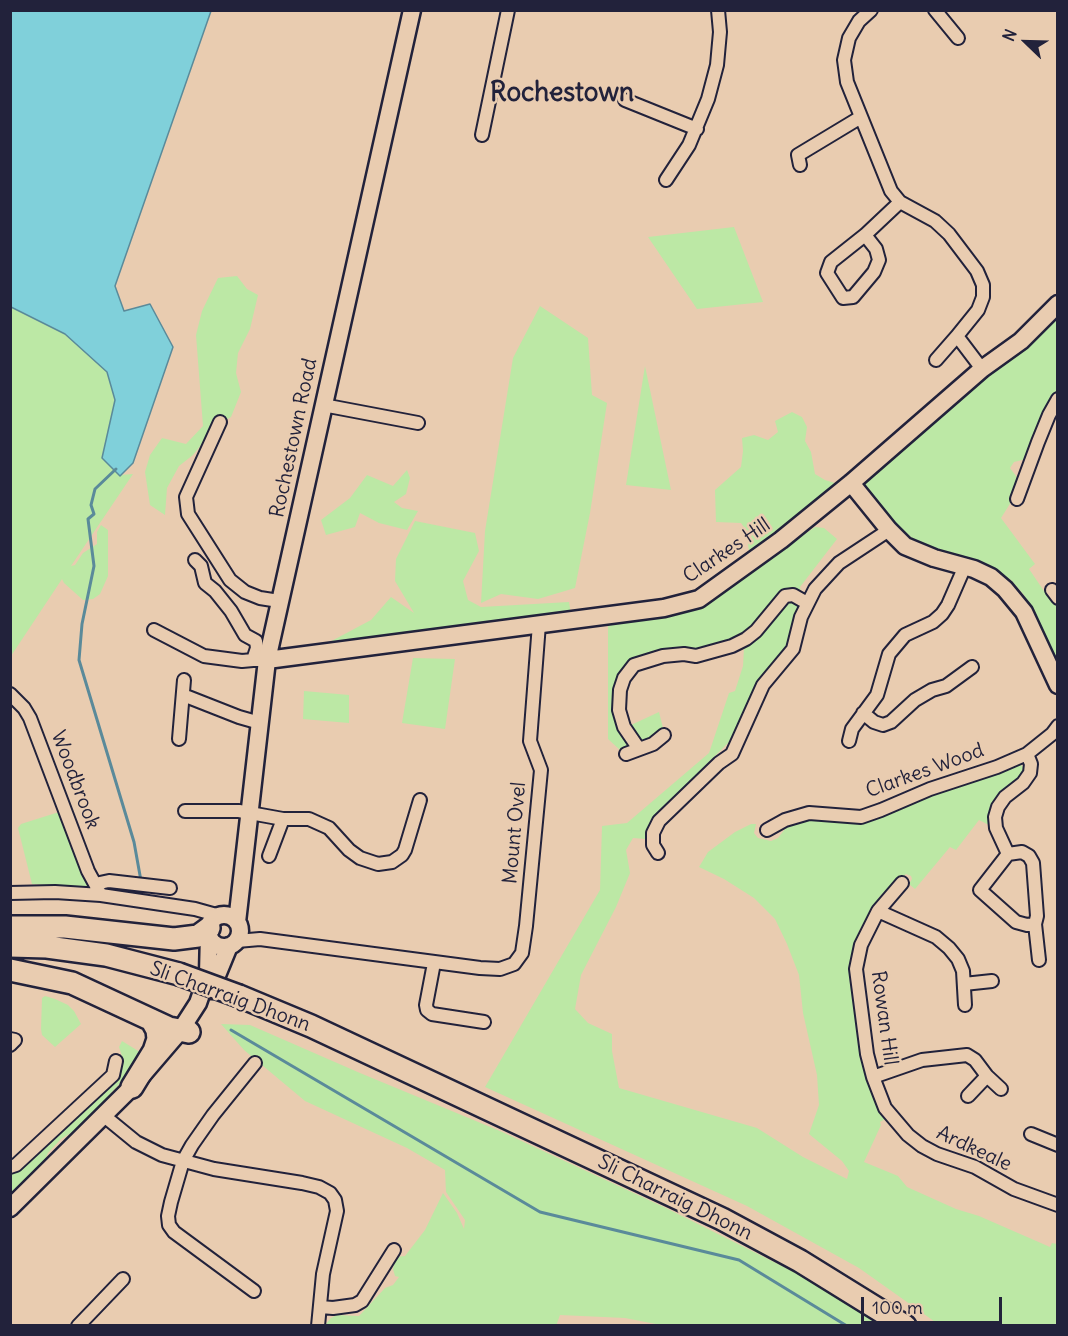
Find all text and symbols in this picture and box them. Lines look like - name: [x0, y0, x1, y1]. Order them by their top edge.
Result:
- north arrow: [996, 12, 1056, 72]
- text: N: [998, 26, 1021, 44]
- district label: Rochestown: [490, 78, 634, 110]
- street label: Rochestown Road: [265, 356, 323, 520]
- street label: Clarkes Hill: [679, 513, 775, 589]
- street label: Woodbrook: [45, 727, 105, 833]
- street label: Clarkes Wood: [863, 739, 987, 803]
- street label: Mount Ovel: [499, 781, 531, 885]
- street label: Sli Charraig Dhonn: [146, 957, 314, 1037]
- street label: Rowan Hill: [866, 969, 902, 1067]
- street label: Ardkeale: [933, 1121, 1015, 1177]
- street label: Sli Charraig Dhonn: [594, 1150, 756, 1246]
- scale bar: [864, 1285, 1005, 1323]
- text: 100 m: [872, 1296, 923, 1319]

